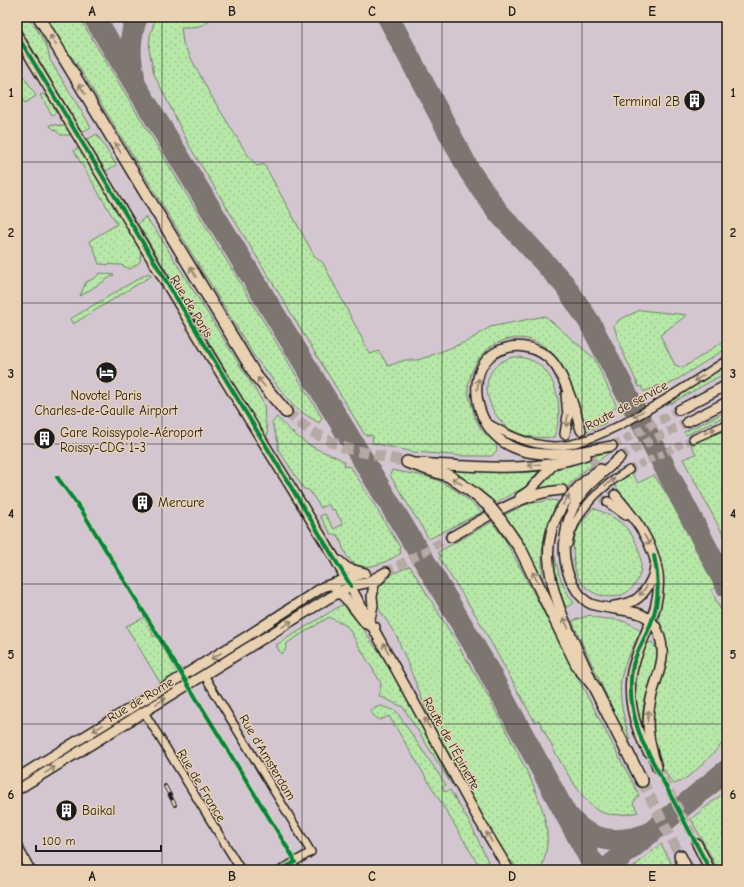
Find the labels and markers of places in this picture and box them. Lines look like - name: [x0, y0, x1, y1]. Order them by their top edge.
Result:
- building icon: Terminal 2B: [682, 88, 708, 114]
- place label: Terminal 2B: [613, 94, 680, 109]
- hotel icon: Novotel Paris Charles-de-Gaulle Airport: [93, 360, 119, 386]
- place label: Novotel Paris Charles-de-Gaulle Airport: [35, 388, 179, 418]
- place label: Gare Roissypole-Aéroport Roissy-CDG 1-3: [60, 425, 204, 455]
- building icon: Gare Roissypole-Aéroport Roissy-CDG 1-3: [32, 426, 58, 452]
- building icon: Mercure: [129, 489, 155, 515]
- place label: Mercure: [158, 495, 205, 510]
- building icon: Baikal: [54, 797, 80, 823]
- place label: Baikal: [82, 803, 115, 818]

